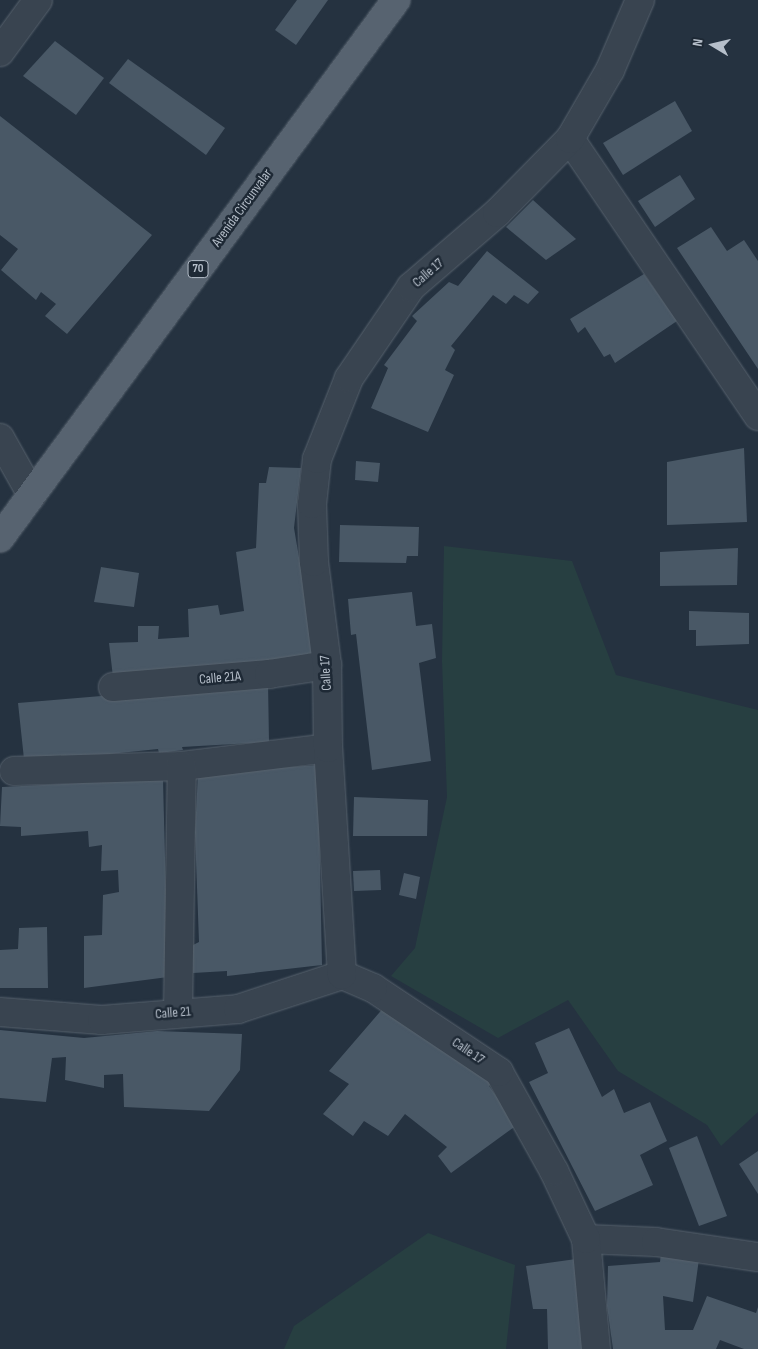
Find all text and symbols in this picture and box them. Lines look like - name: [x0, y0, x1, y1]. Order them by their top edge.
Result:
- north arrow: [688, 20, 738, 70]
- text: N: [689, 38, 707, 48]
- street label: Avenida Circunvalar: [208, 166, 276, 250]
- street label: Calle 17: [409, 255, 447, 291]
- road number: 70: [187, 260, 209, 278]
- street label: Calle 17: [317, 655, 335, 691]
- street label: Calle 21A: [198, 668, 242, 688]
- street label: Calle 21: [154, 1003, 192, 1023]
- street label: Calle 17: [449, 1034, 487, 1068]

